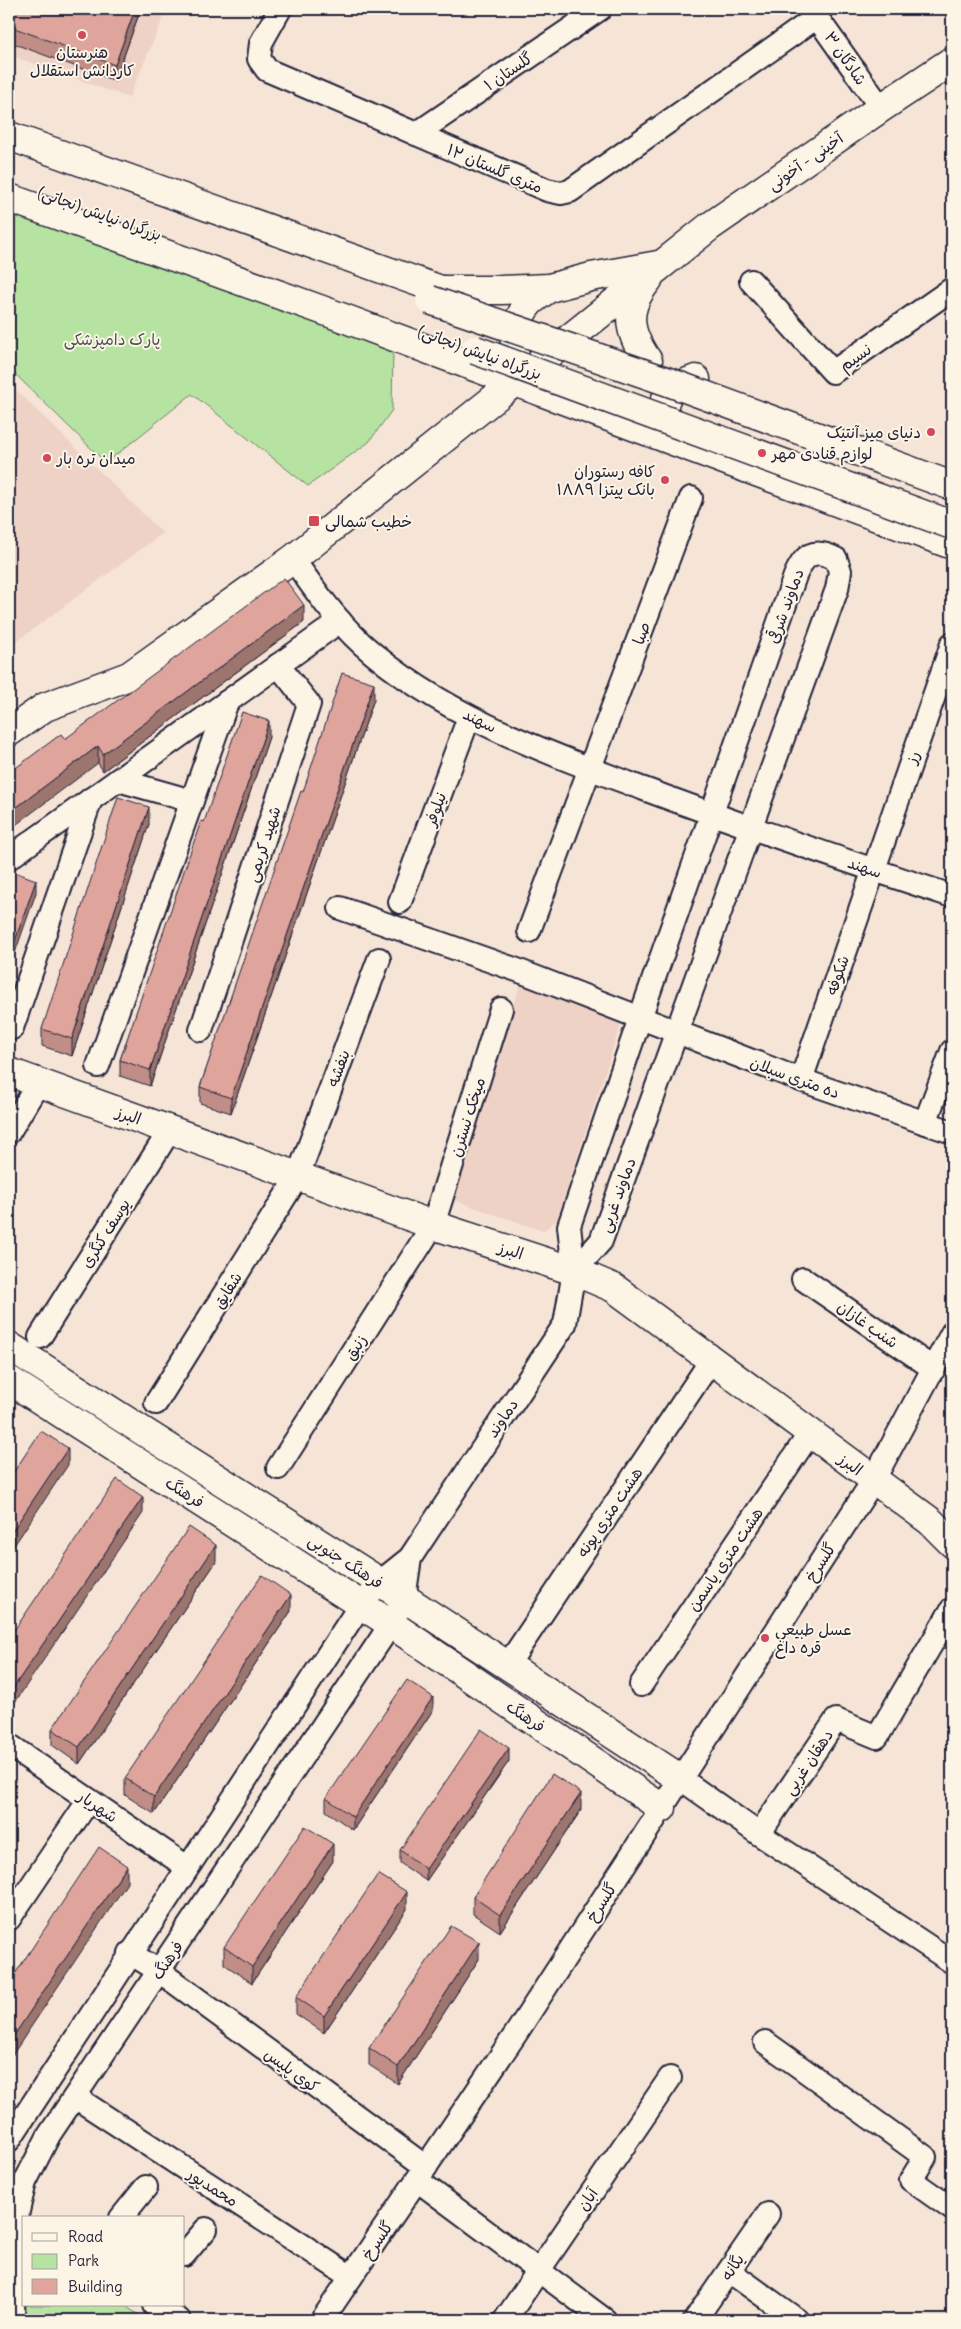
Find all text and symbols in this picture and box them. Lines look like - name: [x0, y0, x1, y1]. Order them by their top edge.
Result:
- street label: شادگان ۳: [820, 27, 872, 89]
- marker: هنرستان کاردانش استقلال: [76, 29, 88, 41]
- place label: هنرستان کاردانش استقلال: [30, 42, 134, 80]
- street label: گلستان ۱: [480, 47, 536, 94]
- street label: آخینی - آخونی: [763, 127, 848, 195]
- street label: ۱۲ متری گلستان: [444, 139, 546, 197]
- street label: بزرگراه نیایش (نجاتی): [35, 181, 165, 246]
- street label: بزرگراه نیایش (نجاتی): [415, 320, 545, 385]
- park label: پارک دامپزشکی: [64, 329, 160, 350]
- street label: نسیم: [835, 339, 877, 378]
- place label: دنیای میز آنتیک: [827, 422, 921, 442]
- marker: دنیای میز آنتیک: [925, 426, 937, 438]
- place label: لوازم قنادی مهر: [770, 443, 872, 466]
- marker: لوازم قنادی مهر: [756, 447, 768, 459]
- place label: میدان تره بار: [55, 448, 136, 468]
- marker: میدان تره بار: [41, 452, 53, 464]
- place label: کافه رستوران بانک پیتزا ۱۸۸۹: [557, 461, 655, 500]
- marker: کافه رستوران بانک پیتزا ۱۸۸۹: [659, 474, 671, 486]
- place label: خطیب شمالی: [325, 511, 412, 532]
- marker: خطیب شمالی: [307, 514, 321, 528]
- street label: دماوند شرقی: [762, 566, 808, 646]
- street label: صبا: [628, 619, 654, 647]
- street label: سهند: [460, 703, 500, 737]
- street label: رز: [900, 748, 923, 768]
- street label: نیلوفر: [419, 789, 451, 831]
- street label: شهید کریمی: [241, 804, 286, 885]
- street label: سهند: [845, 852, 885, 882]
- street label: شکوفه: [821, 953, 854, 998]
- street label: بنفشه: [322, 1047, 354, 1089]
- street label: ده متری سبلان: [748, 1052, 842, 1102]
- street label: میخک نسترن: [445, 1075, 489, 1159]
- street label: البرز: [112, 1101, 144, 1129]
- street label: دماوند غربی: [594, 1155, 641, 1235]
- street label: یوسف کنگری: [76, 1195, 135, 1272]
- street label: البرز: [494, 1236, 526, 1263]
- street label: شقایق: [208, 1268, 246, 1312]
- street label: شنب غازان: [834, 1296, 902, 1352]
- street label: زنبق: [339, 1330, 371, 1364]
- street label: دماوند: [482, 1395, 522, 1441]
- street label: البرز: [833, 1447, 867, 1480]
- street label: هشت متری پونه: [571, 1463, 647, 1561]
- street label: فرهنگ: [162, 1472, 208, 1512]
- street label: هشت متری یاسمن: [683, 1503, 767, 1615]
- street label: فرهنگ جنوبی: [304, 1529, 387, 1593]
- street label: گلسرخ: [800, 1539, 841, 1586]
- place label: عسل طبیعی قره داغ: [775, 1619, 852, 1659]
- marker: عسل طبیعی قره داغ: [759, 1632, 771, 1644]
- street label: فرهنگ: [503, 1696, 549, 1736]
- street label: دهقان غربی: [779, 1725, 838, 1799]
- street label: شهریار: [73, 1784, 122, 1826]
- street label: گلسرخ: [581, 1879, 622, 1926]
- street label: فرهنگ: [147, 1937, 187, 1983]
- street label: کوی پلیس: [260, 2043, 323, 2097]
- street label: محمدپور: [182, 2163, 242, 2212]
- street label: آبان: [572, 2183, 602, 2214]
- legend: [22, 2216, 185, 2306]
- street label: گلسرخ: [357, 2217, 398, 2264]
- text: Road: [68, 2227, 103, 2246]
- street label: یگانه: [716, 2250, 748, 2284]
- text: Park: [68, 2251, 99, 2270]
- text: Building: [68, 2277, 123, 2296]

